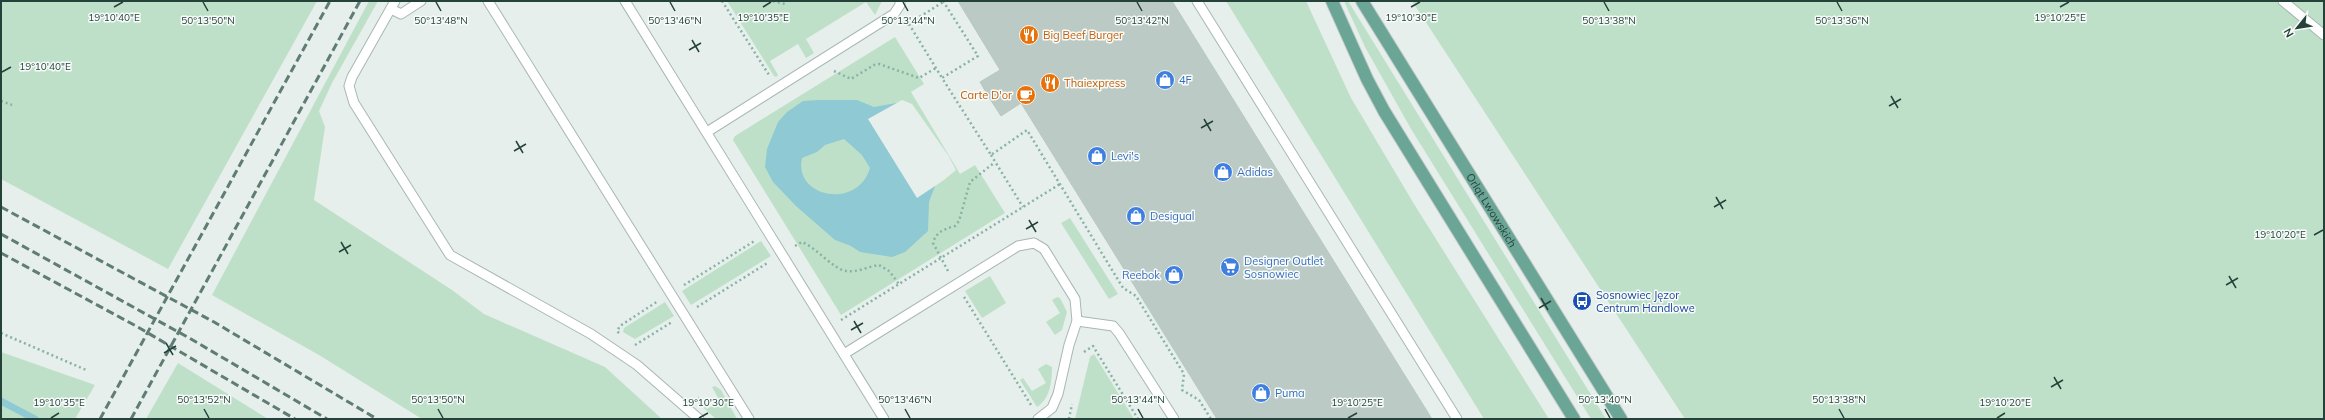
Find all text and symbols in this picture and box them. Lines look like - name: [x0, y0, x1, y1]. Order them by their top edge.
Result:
- north arrow: [2277, 8, 2317, 48]
- text: 19°10'40"E: [88, 11, 140, 24]
- text: 19°10'35"E: [737, 11, 789, 24]
- text: 19°10'30"E: [1385, 11, 1437, 24]
- text: 19°10'25"E: [2034, 11, 2086, 24]
- text: 50°13'50"N: [181, 14, 235, 27]
- text: 50°13'48"N: [414, 14, 468, 27]
- text: 50°13'46"N: [648, 14, 702, 27]
- text: 50°13'44"N: [881, 14, 935, 27]
- text: 50°13'42"N: [1115, 14, 1169, 27]
- text: 50°13'38"N: [1582, 14, 1636, 27]
- text: 50°13'36"N: [1815, 14, 1869, 27]
- restaurant icon: Big Beef Burger: [1018, 24, 1040, 46]
- text: N: [2280, 26, 2296, 40]
- place label: Big Beef Burger: [1043, 28, 1123, 42]
- text: 19°10'40"E: [19, 60, 71, 73]
- shop icon: 4F: [1154, 69, 1176, 91]
- restaurant icon: Thaiexpress: [1039, 72, 1061, 94]
- place label: 4F: [1179, 73, 1192, 87]
- place label: Thaiexpress: [1064, 76, 1126, 90]
- cafe icon: Carte D'or: [1015, 84, 1037, 106]
- place label: Carte D'or: [960, 88, 1012, 102]
- shop icon: Levi's: [1086, 145, 1108, 167]
- place label: Levi's: [1111, 149, 1139, 163]
- shop icon: Adidas: [1212, 161, 1234, 183]
- place label: Adidas: [1237, 165, 1273, 179]
- street label: Orląt Lwowskich: [1463, 170, 1520, 250]
- shop icon: Desigual: [1125, 205, 1147, 227]
- place label: Desigual: [1150, 209, 1194, 223]
- text: 19°10'20"E: [2254, 228, 2306, 241]
- place label: Designer Outlet Sosnowiec: [1244, 254, 1323, 281]
- supermarket icon: Designer Outlet Sosnowiec: [1219, 256, 1241, 278]
- shop icon: Reebok: [1163, 264, 1185, 286]
- place label: Reebok: [1122, 268, 1160, 282]
- place label: Sosnowiec Jęzor Centrum Handlowe: [1596, 288, 1695, 315]
- bus stop icon: Sosnowiec Jęzor Centrum Handlowe: [1571, 290, 1593, 312]
- shop icon: Puma: [1250, 382, 1272, 404]
- place label: Puma: [1275, 386, 1305, 400]
- text: 50°13'52"N: [177, 393, 231, 406]
- text: 50°13'50"N: [411, 393, 465, 406]
- text: 50°13'46"N: [878, 393, 932, 406]
- text: 50°13'44"N: [1111, 393, 1165, 406]
- text: 50°13'40"N: [1578, 393, 1632, 406]
- text: 50°13'38"N: [1812, 393, 1866, 406]
- text: 19°10'35"E: [33, 396, 85, 409]
- text: 19°10'30"E: [682, 396, 734, 409]
- text: 19°10'25"E: [1331, 396, 1383, 409]
- text: 19°10'20"E: [1979, 396, 2031, 409]

